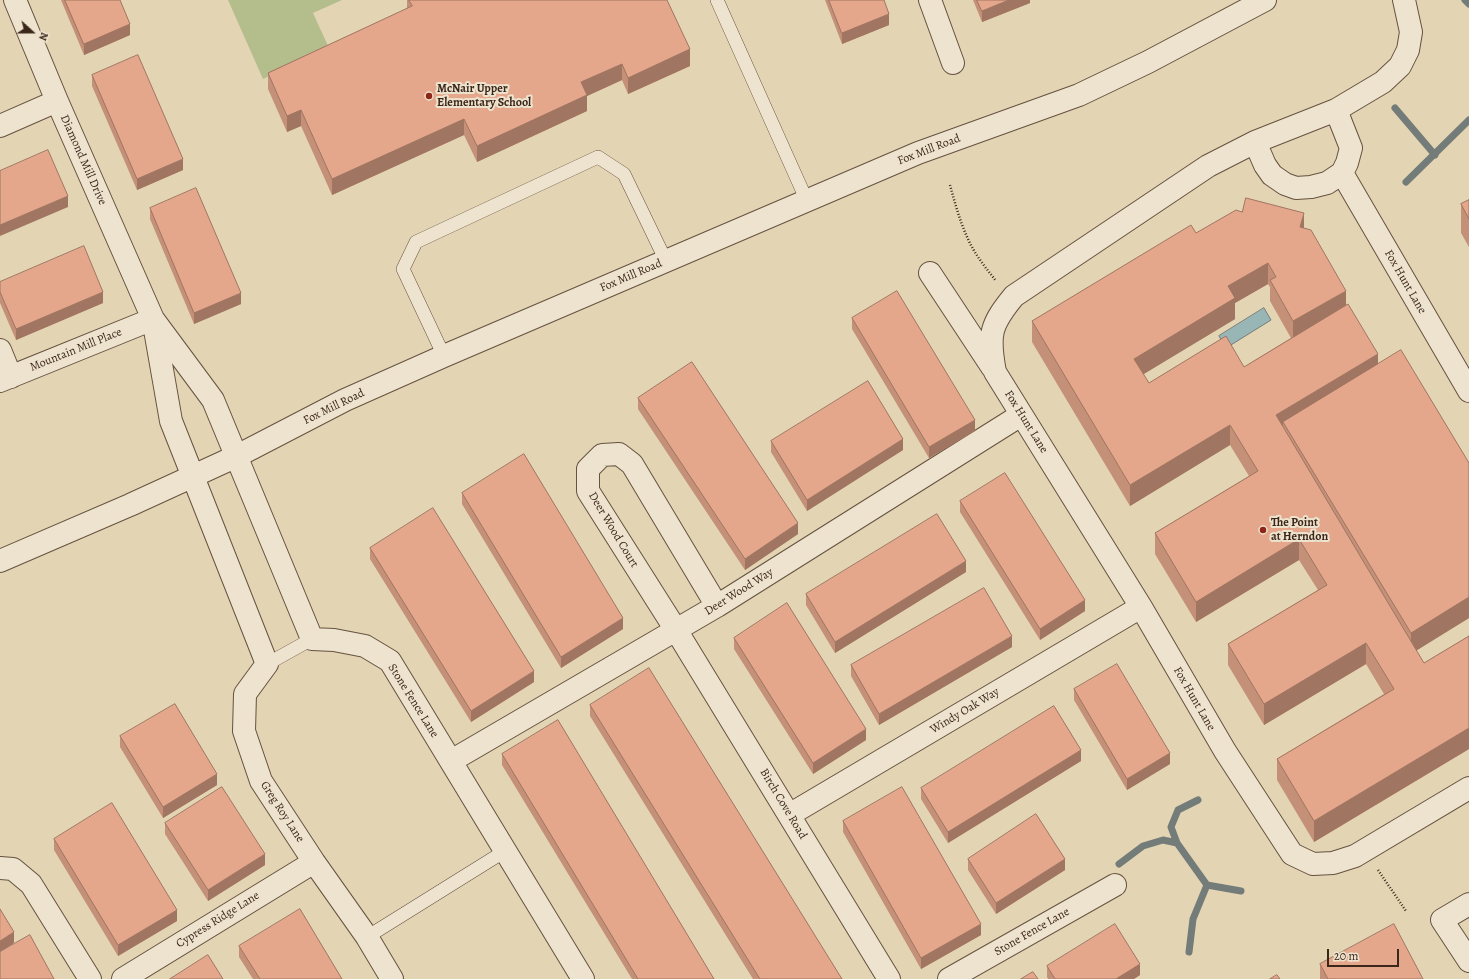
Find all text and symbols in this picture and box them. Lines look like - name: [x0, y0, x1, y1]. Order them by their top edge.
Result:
- north arrow: [12, 12, 52, 52]
- text: N: [35, 30, 52, 43]
- place label: McNair Upper Elementary School: [437, 82, 531, 110]
- marker: McNair Upper Elementary School: [424, 91, 434, 101]
- street label: Diamond Mill Drive: [57, 113, 109, 207]
- street label: Fox Mill Road: [896, 131, 962, 169]
- street label: Fox Hunt Lane: [1381, 247, 1429, 317]
- street label: Fox Mill Road: [598, 256, 664, 296]
- street label: Mountain Mill Place: [28, 325, 124, 375]
- street label: Fox Mill Road: [301, 386, 367, 428]
- street label: Fox Hunt Lane: [1001, 388, 1051, 456]
- street label: Deer Wood Court: [585, 490, 641, 570]
- place label: The Point at Herndon: [1271, 516, 1328, 544]
- marker: The Point at Herndon: [1258, 525, 1268, 535]
- street label: Deer Wood Way: [702, 565, 776, 619]
- street label: Stone Fence Lane: [385, 661, 441, 741]
- street label: Fox Hunt Lane: [1170, 664, 1218, 734]
- street label: Windy Oak Way: [928, 685, 1002, 737]
- street label: Birch Cove Road: [756, 766, 810, 842]
- street label: Greg Roy Lane: [257, 779, 307, 845]
- street label: Cypress Ridge Lane: [174, 889, 262, 951]
- street label: Stone Fence Lane: [992, 905, 1072, 959]
- scale bar: [1329, 941, 1401, 967]
- text: 20 m: [1334, 948, 1358, 964]

